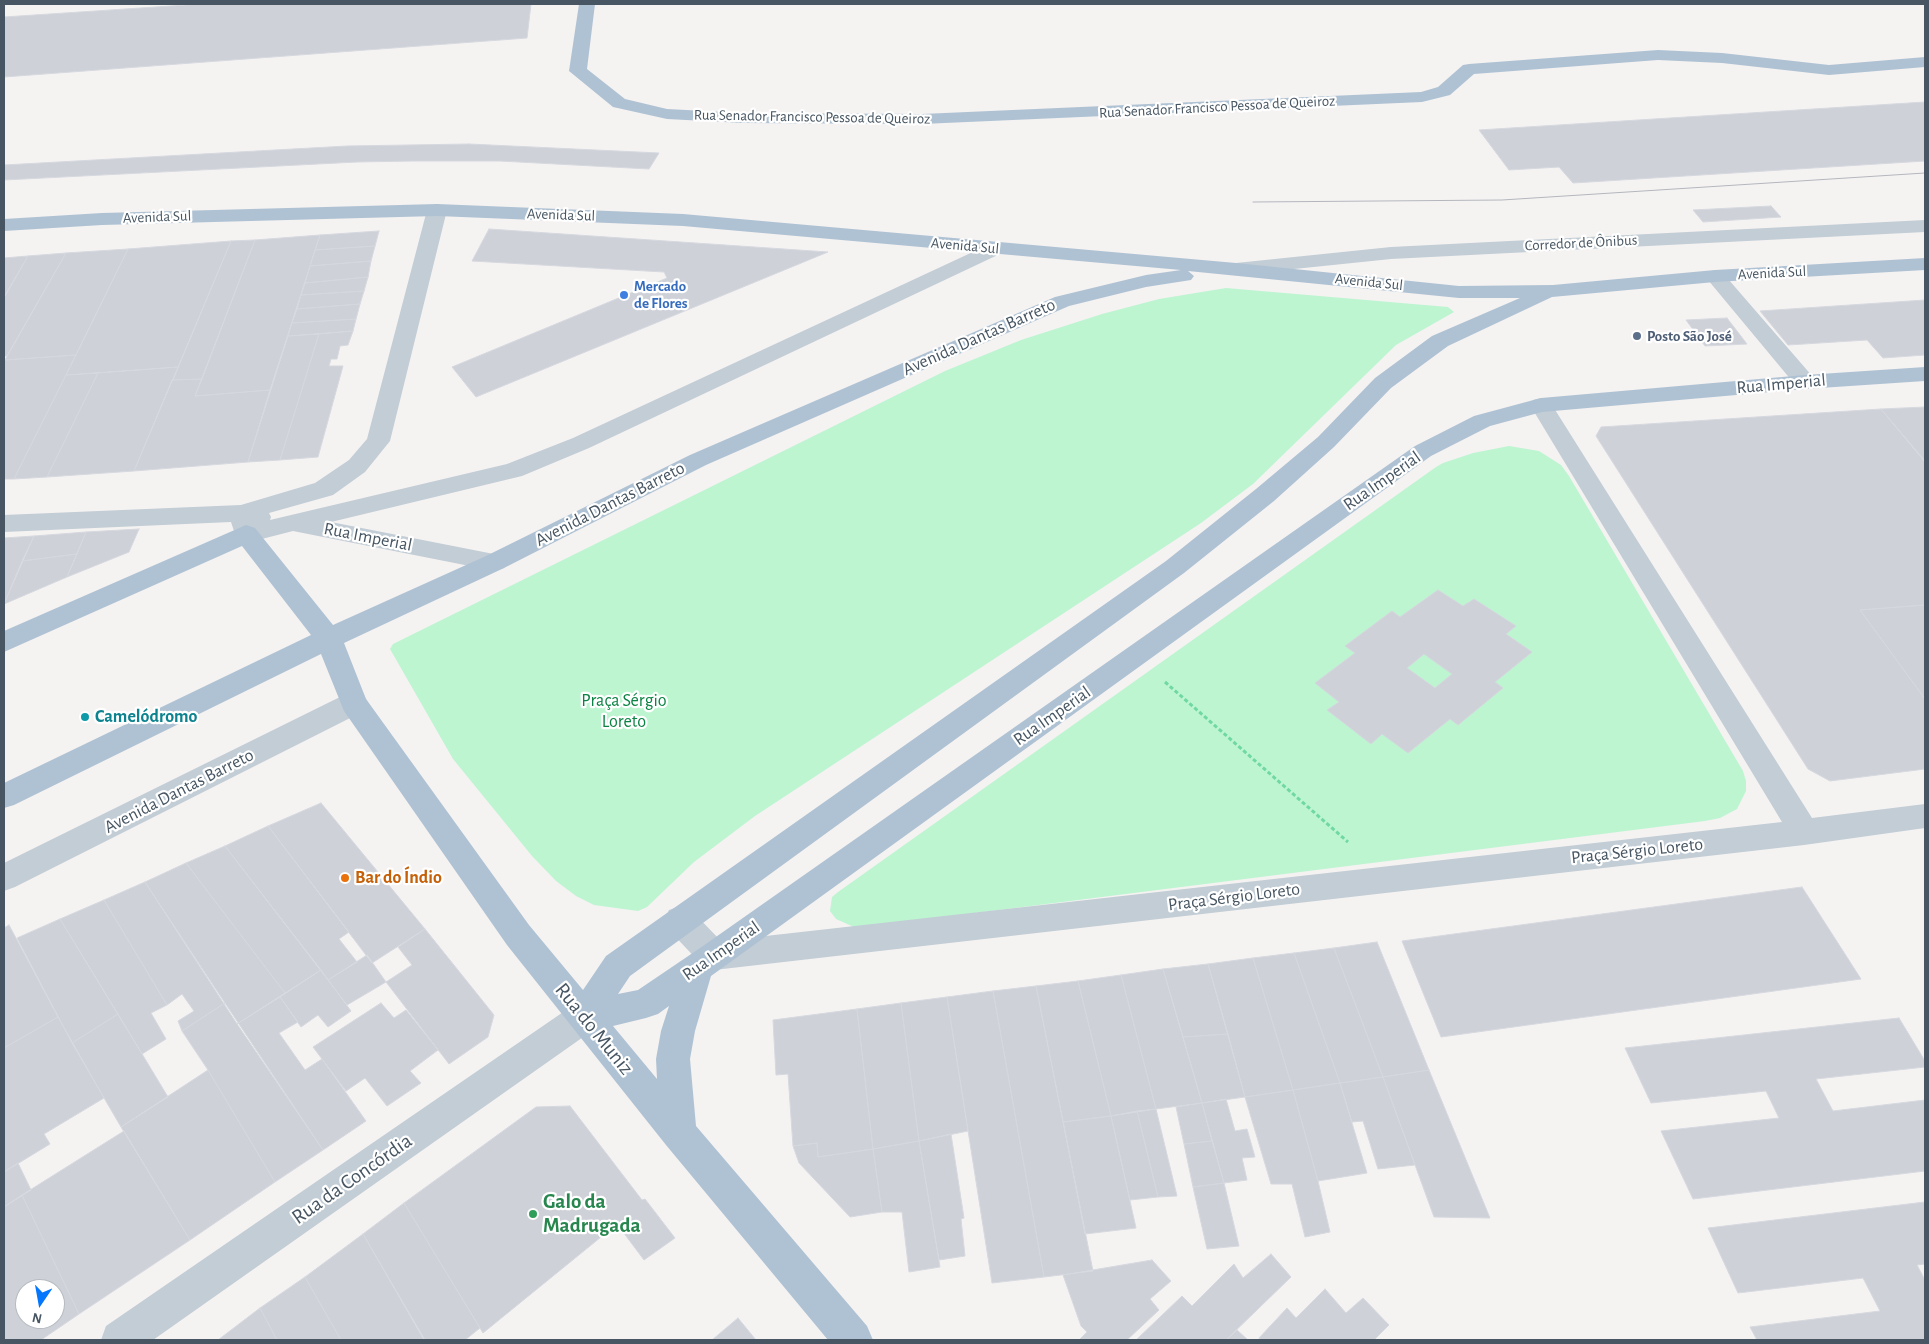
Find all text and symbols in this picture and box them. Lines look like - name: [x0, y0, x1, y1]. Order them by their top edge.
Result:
- street label: Rua Senador Francisco Pessoa de Queiroz: [1098, 92, 1336, 122]
- street label: Rua Senador Francisco Pessoa de Queiroz: [694, 106, 930, 128]
- street label: Avenida Sul: [526, 205, 596, 225]
- street label: Avenida Sul: [122, 207, 192, 227]
- street label: Corredor de Ônibus: [1524, 231, 1638, 255]
- street label: Avenida Sul: [930, 234, 1000, 258]
- street label: Avenida Sul: [1737, 262, 1807, 284]
- street label: Avenida Sul: [1334, 269, 1404, 295]
- place label: Mercado de Flores: [634, 277, 688, 312]
- marker: Mercado de Flores: [618, 289, 630, 301]
- street label: Avenida Dantas Barreto: [899, 294, 1059, 380]
- place label: Posto São José: [1647, 327, 1732, 345]
- marker: Posto São José: [1631, 330, 1643, 342]
- street label: Rua Imperial: [1735, 369, 1827, 399]
- street label: Rua Imperial: [1339, 446, 1425, 516]
- street label: Avenida Dantas Barreto: [532, 457, 688, 551]
- street label: Rua Imperial: [322, 518, 414, 556]
- street label: Rua Imperial: [1009, 681, 1095, 751]
- park label: Praça Sérgio Loreto: [581, 690, 667, 732]
- place label: Camelódromo: [95, 706, 197, 728]
- marker: Camelódromo: [79, 711, 91, 723]
- street label: Avenida Dantas Barreto: [101, 744, 257, 838]
- street label: Praça Sérgio Loreto: [1570, 833, 1704, 869]
- place label: Bar do Índio: [355, 867, 442, 889]
- marker: Bar do Índio: [339, 872, 351, 884]
- street label: Praça Sérgio Loreto: [1167, 878, 1301, 916]
- street label: Rua Imperial: [678, 916, 764, 986]
- street label: Rua do Muniz: [549, 978, 639, 1080]
- street label: Rua da Concórdia: [287, 1128, 417, 1230]
- place label: Galo da Madrugada: [543, 1189, 641, 1239]
- marker: Galo da Madrugada: [527, 1208, 539, 1220]
- north arrow: [15, 1279, 65, 1329]
- text: N: [31, 1310, 43, 1326]

